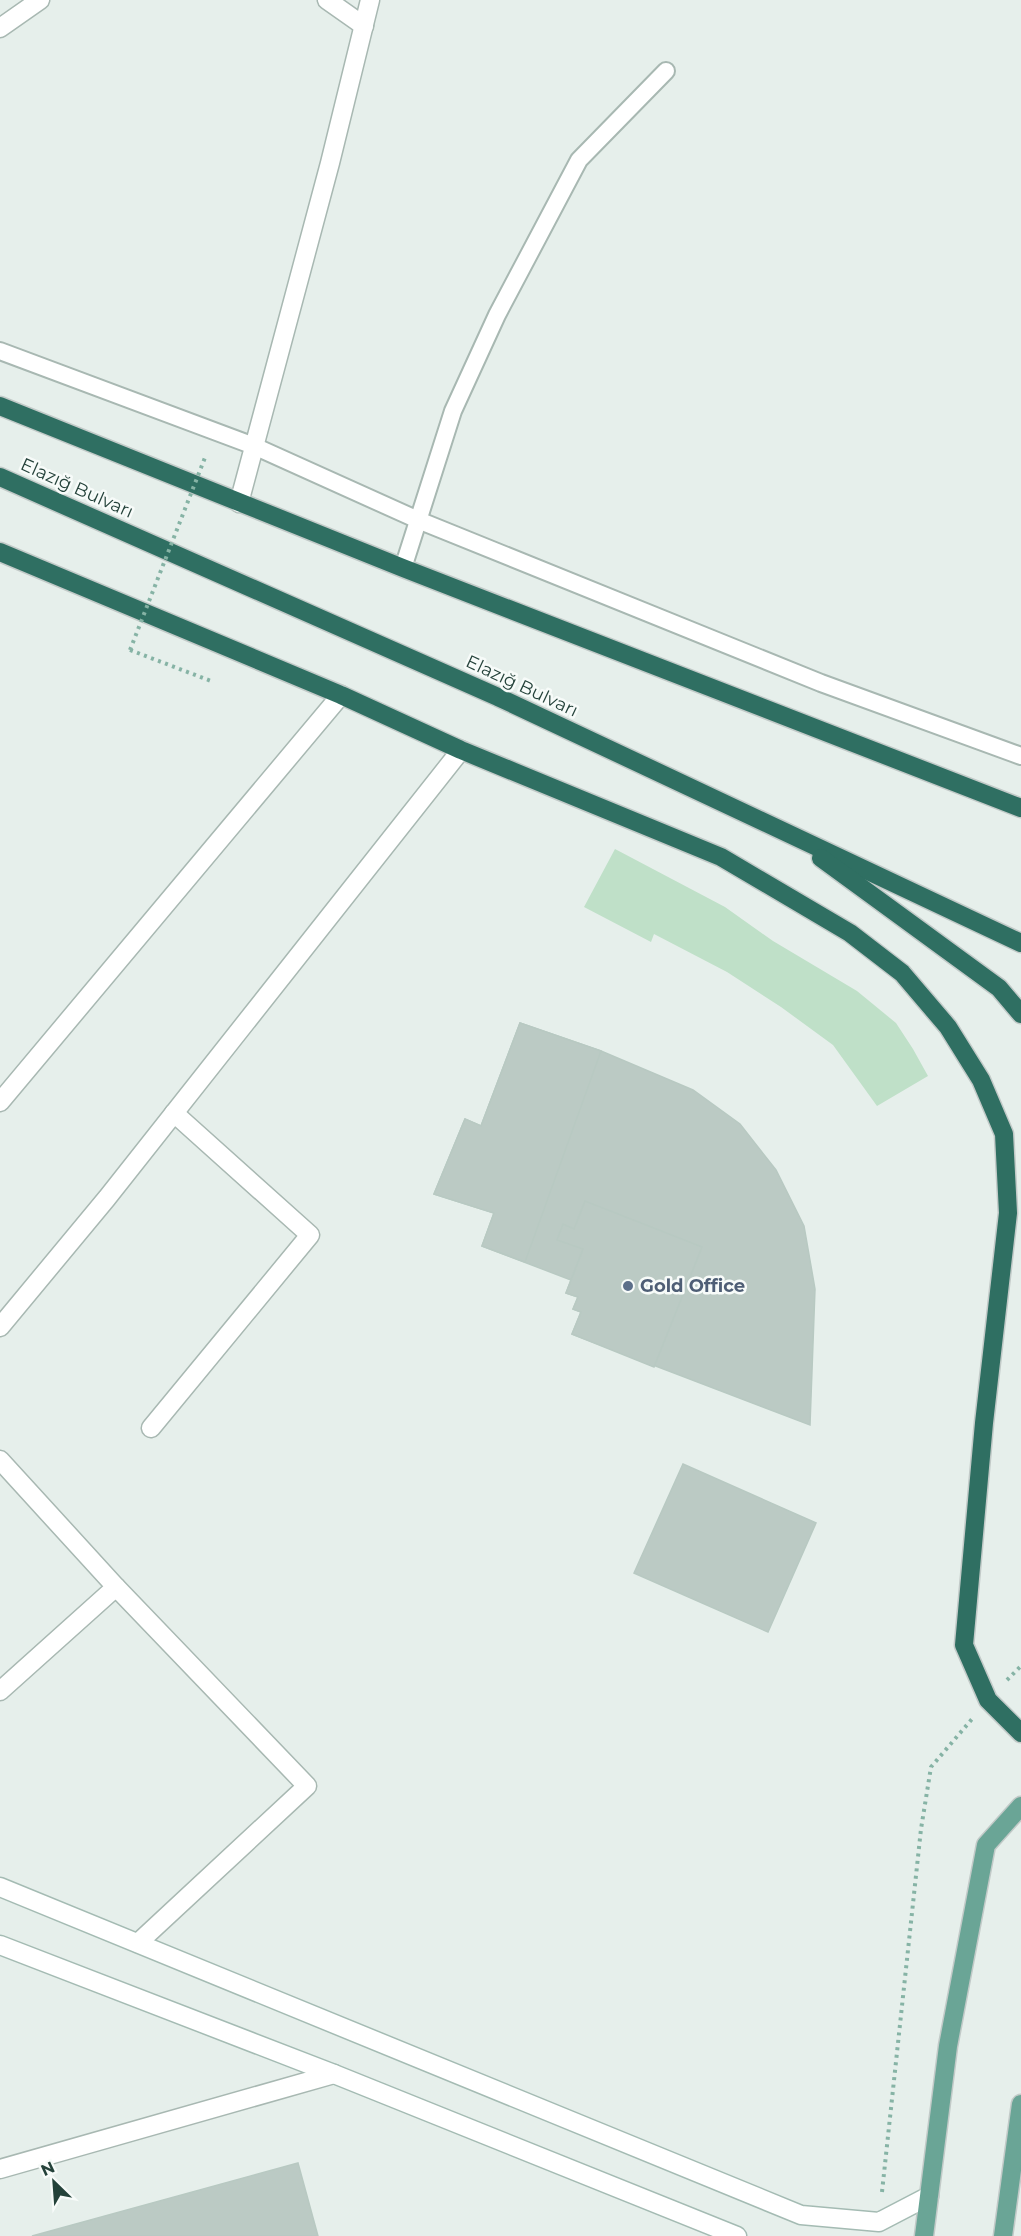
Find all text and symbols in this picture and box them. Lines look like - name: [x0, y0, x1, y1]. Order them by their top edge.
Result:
- street label: Elazığ Bulvarı: [17, 453, 137, 523]
- street label: Elazığ Bulvarı: [462, 650, 582, 722]
- place label: Gold Office: [640, 1275, 745, 1297]
- marker: Gold Office: [621, 1279, 635, 1293]
- north arrow: [24, 2152, 84, 2212]
- text: N: [38, 2158, 58, 2180]

